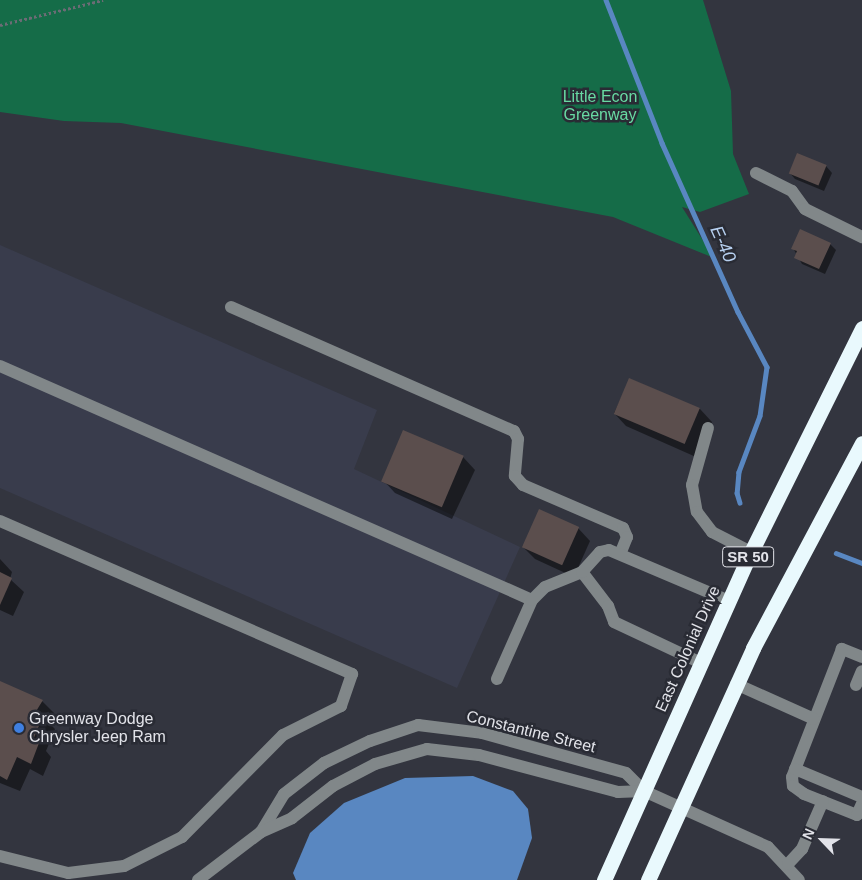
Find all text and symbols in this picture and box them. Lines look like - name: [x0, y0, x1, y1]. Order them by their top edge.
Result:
- park label: Little Econ Greenway: [563, 87, 637, 125]
- water label: E-40: [705, 222, 741, 266]
- road number: SR 50: [722, 544, 774, 570]
- street label: East Colonial Drive: [652, 583, 724, 715]
- street label: Constantine Street: [464, 707, 598, 757]
- place label: Greenway Dodge Chrysler Jeep Ram: [29, 709, 166, 747]
- marker: Greenway Dodge Chrysler Jeep Ram: [13, 722, 25, 734]
- north arrow: [797, 815, 847, 865]
- text: N: [799, 826, 818, 842]

